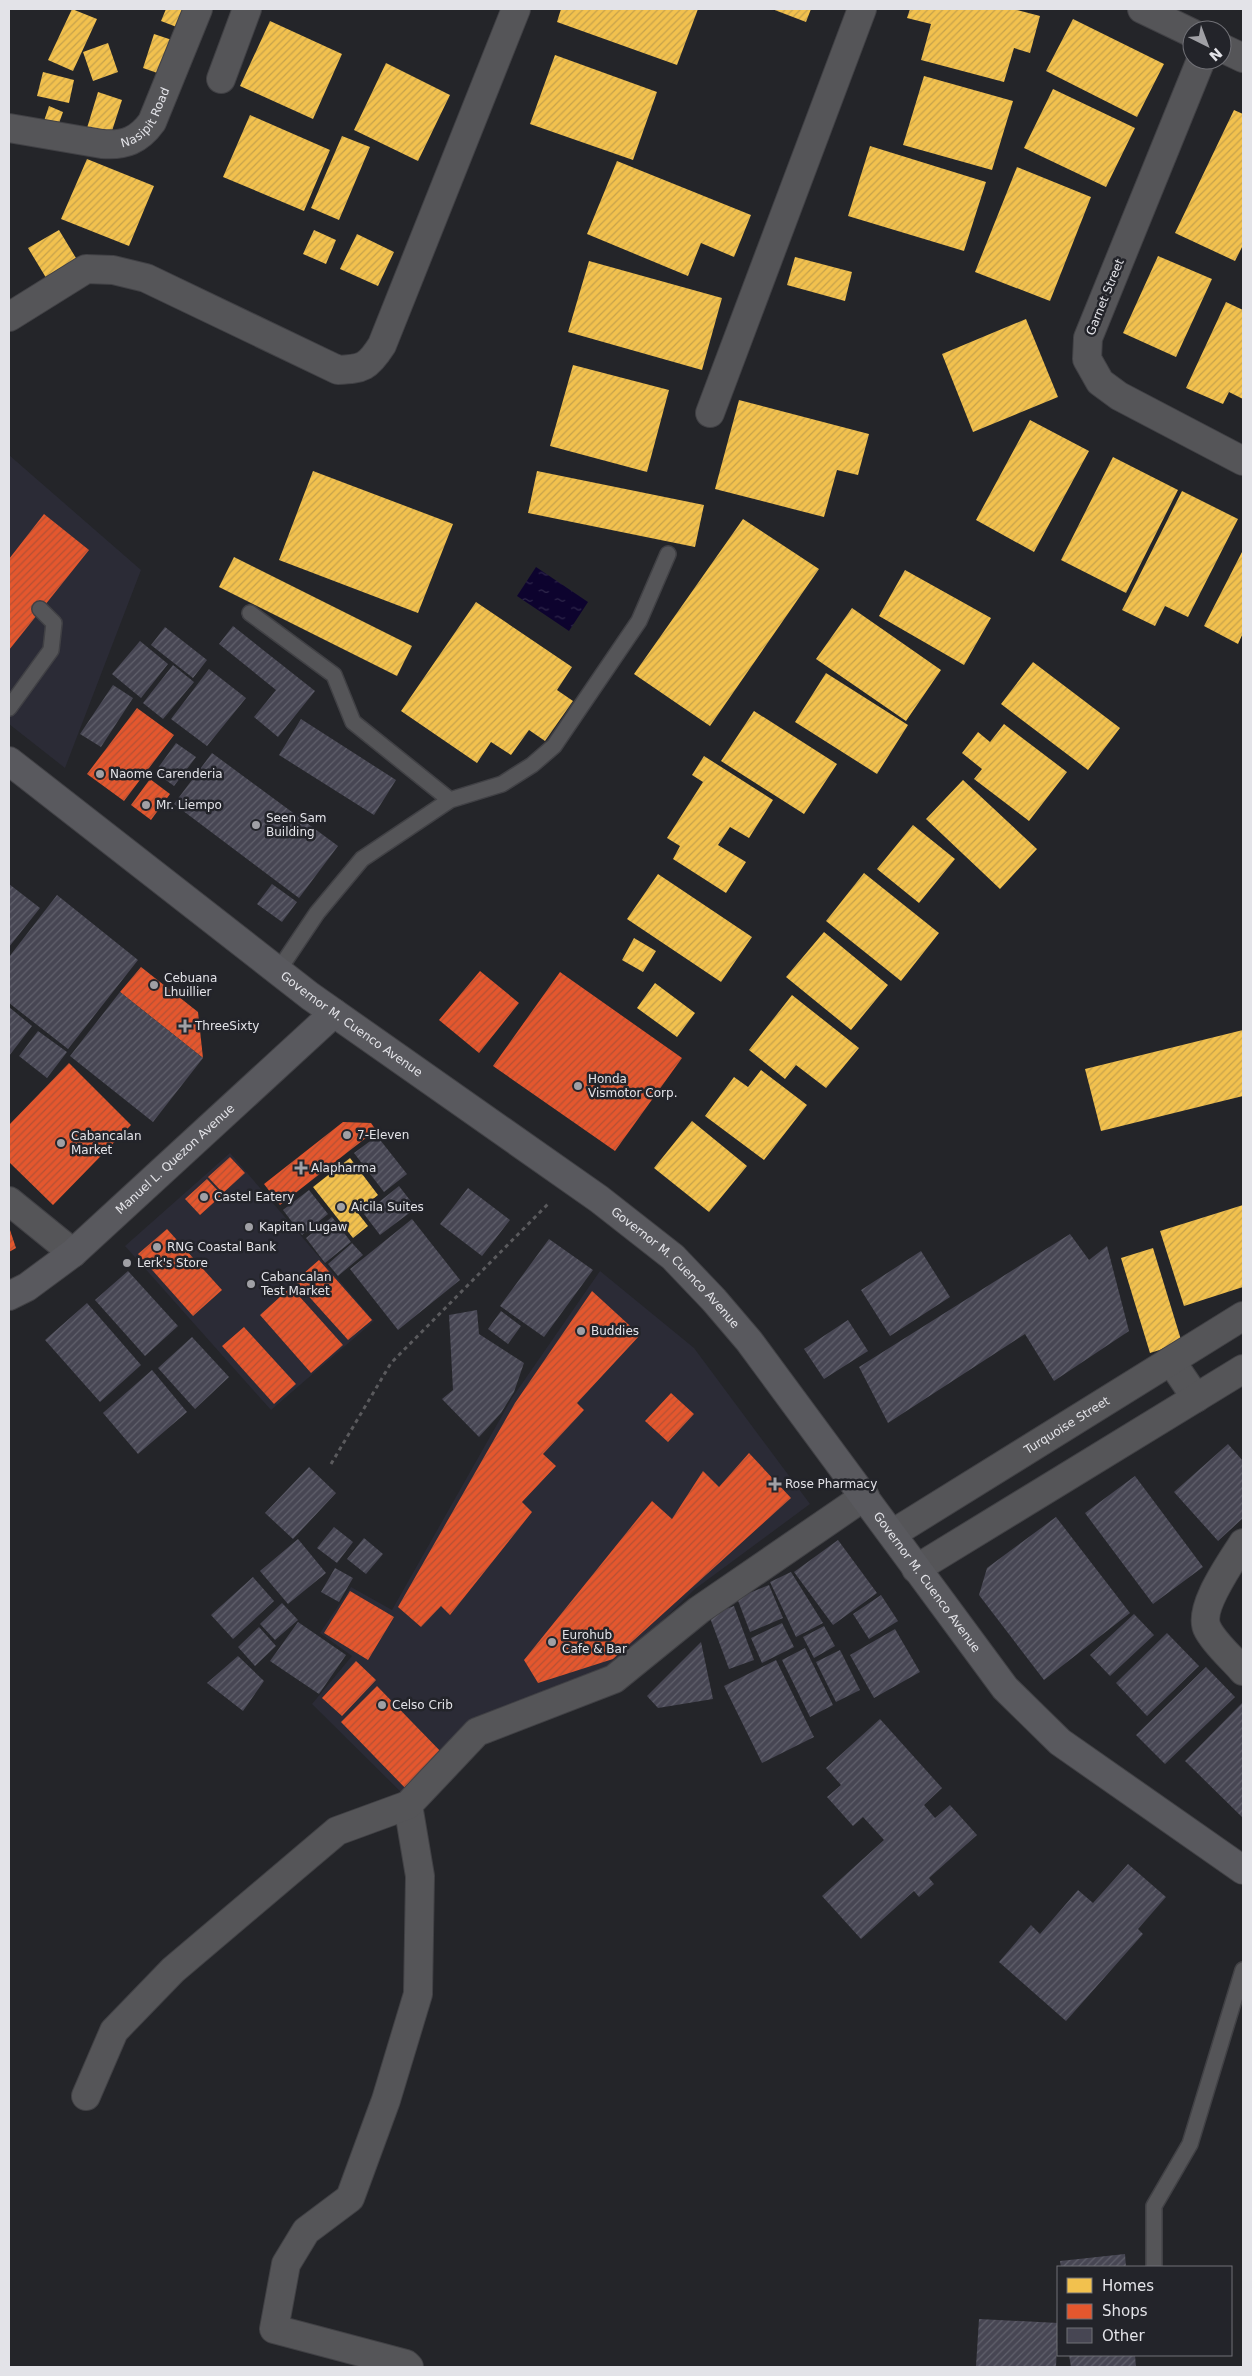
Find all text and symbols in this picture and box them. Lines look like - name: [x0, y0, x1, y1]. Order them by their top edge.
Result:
- north arrow: [1182, 20, 1232, 70]
- text: N: [1206, 45, 1225, 65]
- street label: Nasipit Road: [119, 85, 172, 150]
- street label: Garnet Street: [1083, 256, 1127, 337]
- place label: Naome Carenderia: [110, 767, 223, 781]
- marker: Naome Carenderia: [94, 768, 106, 780]
- place label: Mr. Liempo: [156, 798, 222, 812]
- marker: Mr. Liempo: [140, 799, 152, 811]
- place label: Seen Sam Building: [266, 811, 326, 839]
- marker: Seen Sam Building: [250, 819, 262, 831]
- street label: Governor M. Cuenco Avenue: [278, 969, 425, 1080]
- place label: Cebuana Lhuillier: [164, 971, 217, 999]
- marker: Cebuana Lhuillier: [148, 979, 160, 991]
- place label: ThreeSixty: [194, 1019, 259, 1033]
- marker: ThreeSixty: [179, 1020, 191, 1032]
- place label: Honda Vismotor Corp.: [588, 1072, 677, 1100]
- marker: Honda Vismotor Corp.: [572, 1080, 584, 1092]
- street label: Manuel L. Quezon Avenue: [113, 1101, 237, 1217]
- place label: 7-Eleven: [357, 1128, 409, 1142]
- place label: Cabancalan Market: [71, 1129, 142, 1157]
- marker: 7-Eleven: [341, 1129, 353, 1141]
- marker: Cabancalan Market: [55, 1137, 67, 1149]
- place label: Alapharma: [311, 1161, 376, 1175]
- marker: Alapharma: [295, 1162, 307, 1174]
- place label: Castel Eatery: [214, 1190, 294, 1204]
- marker: Castel Eatery: [198, 1191, 210, 1203]
- place label: Aicila Suites: [351, 1200, 424, 1214]
- marker: Aicila Suites: [335, 1201, 347, 1213]
- street label: Governor M. Cuenco Avenue: [608, 1204, 742, 1331]
- place label: Kapitan Lugaw: [259, 1220, 347, 1234]
- marker: Kapitan Lugaw: [243, 1221, 255, 1233]
- place label: RNG Coastal Bank: [167, 1240, 276, 1254]
- marker: RNG Coastal Bank: [151, 1241, 163, 1253]
- place label: Lerk's Store: [137, 1256, 208, 1270]
- marker: Lerk's Store: [121, 1257, 133, 1269]
- place label: Cabancalan Test Market: [260, 1270, 332, 1298]
- marker: Cabancalan Test Market: [245, 1278, 257, 1290]
- place label: Buddies: [591, 1324, 639, 1338]
- marker: Buddies: [575, 1325, 587, 1337]
- street label: Turquoise Street: [1021, 1393, 1112, 1458]
- place label: Rose Pharmacy: [785, 1477, 877, 1491]
- marker: Rose Pharmacy: [769, 1478, 781, 1490]
- street label: Governor M. Cuenco Avenue: [870, 1509, 983, 1655]
- place label: Eurohub Cafe & Bar: [562, 1628, 627, 1656]
- marker: Eurohub Cafe & Bar: [546, 1636, 558, 1648]
- place label: Celso Crib: [392, 1698, 453, 1712]
- marker: Celso Crib: [376, 1699, 388, 1711]
- legend: [1057, 2266, 1232, 2356]
- text: Homes: [1102, 2277, 1154, 2295]
- text: Shops: [1102, 2302, 1148, 2320]
- text: Other: [1102, 2327, 1145, 2345]

